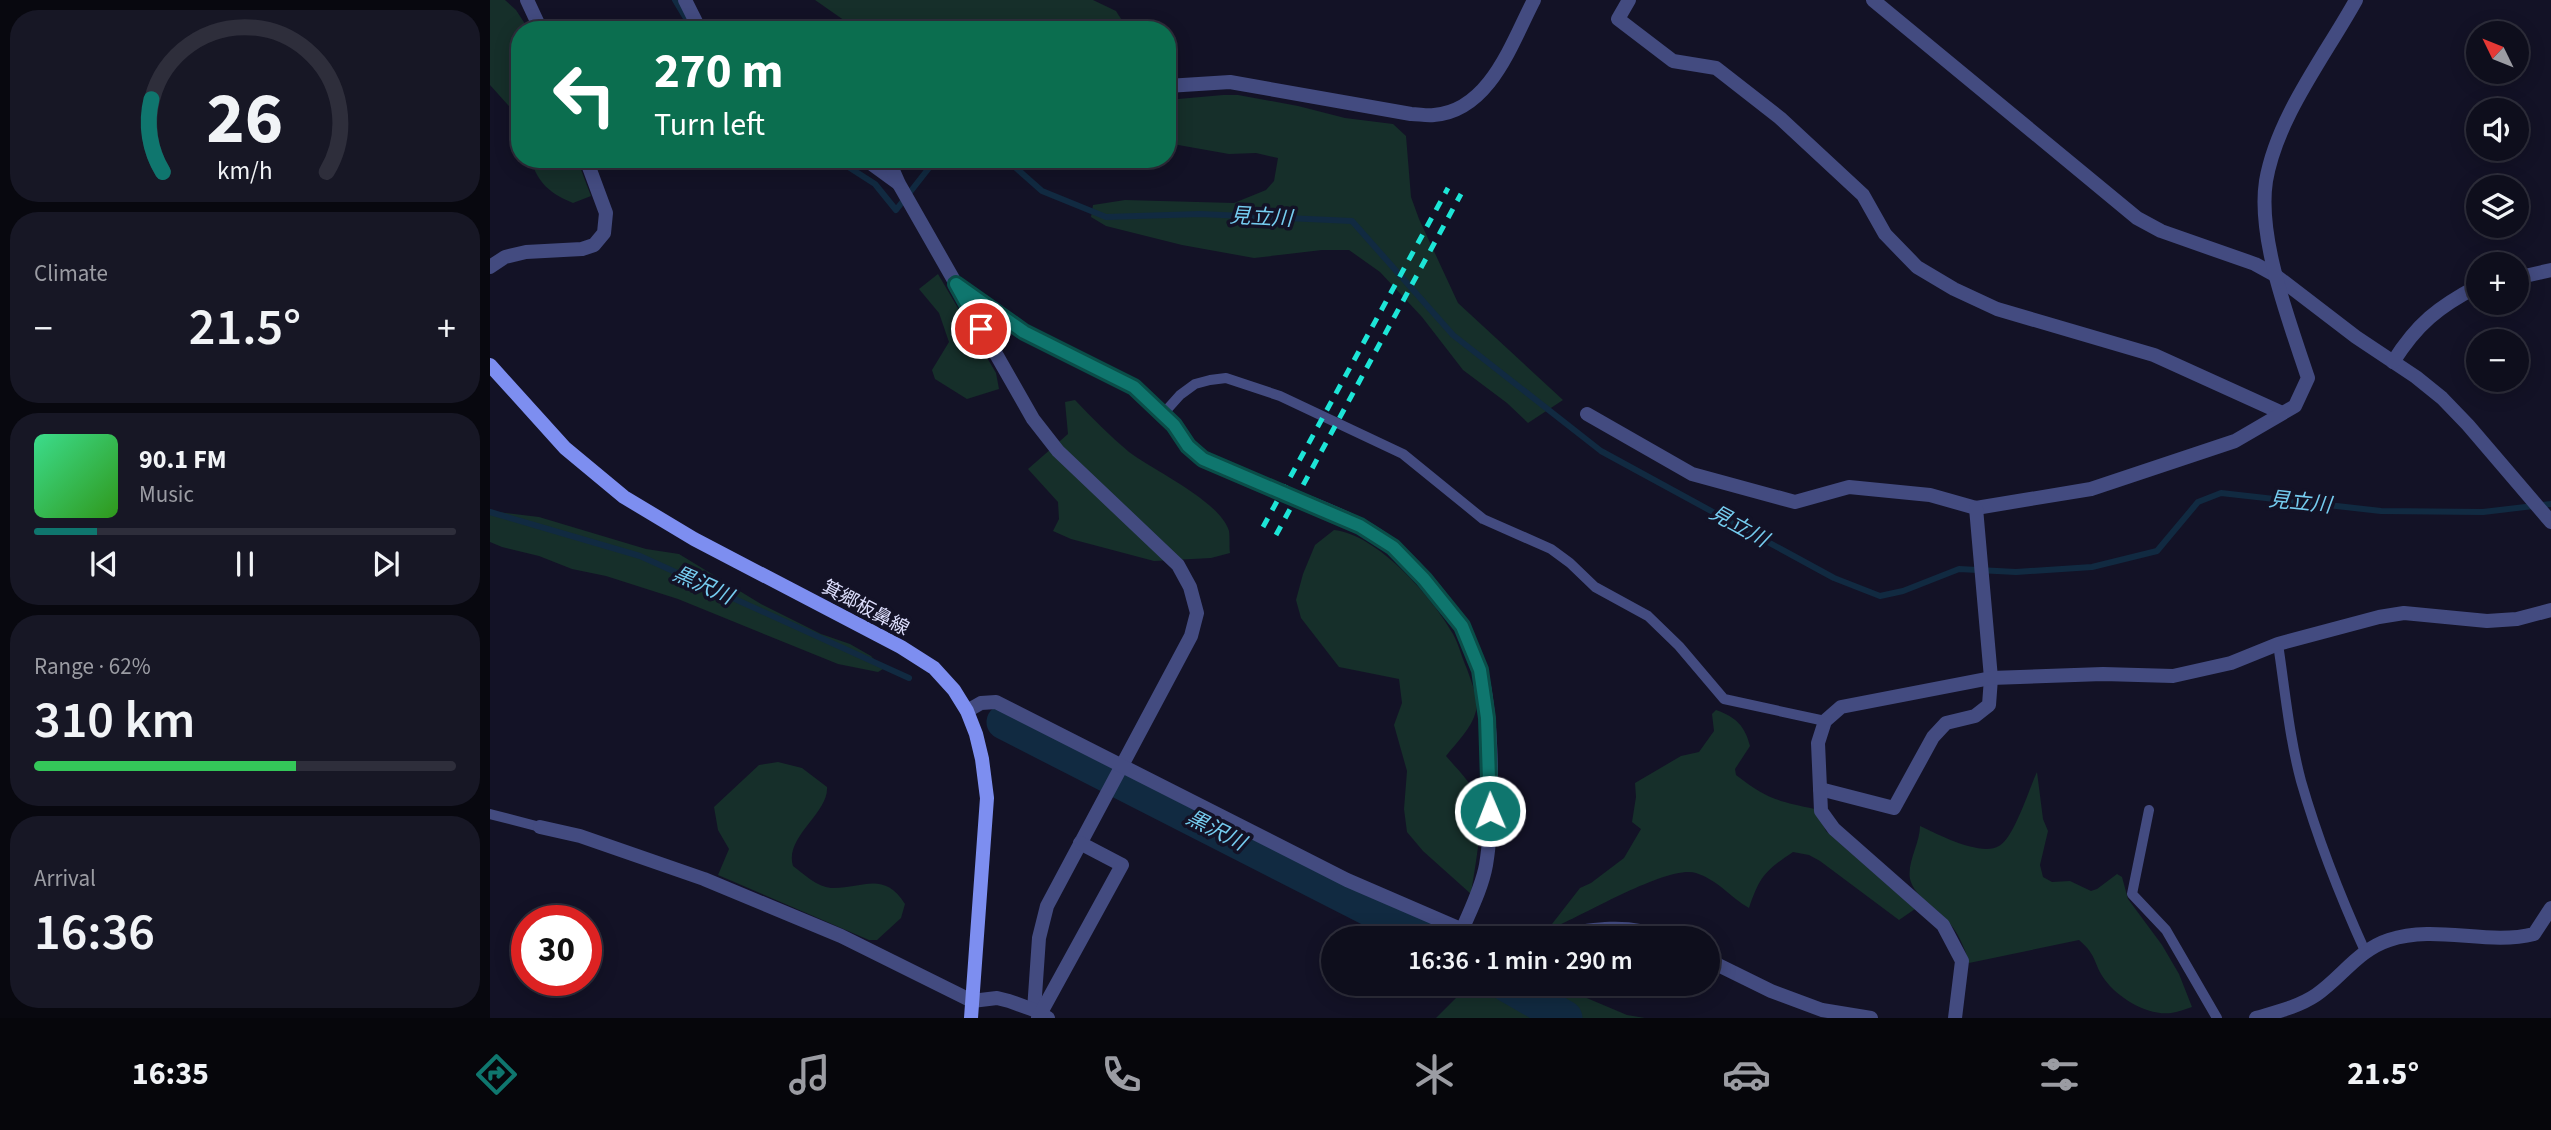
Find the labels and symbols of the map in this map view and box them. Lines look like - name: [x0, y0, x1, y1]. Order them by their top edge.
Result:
- north arrow: [2466, 21, 2529, 84]
- water label: 見立川: [1229, 200, 1295, 234]
- pin: [951, 299, 1011, 359]
- water label: 見立川: [2267, 484, 2335, 520]
- water label: 見立川: [1704, 498, 1776, 555]
- water label: 黒沢川: [668, 558, 740, 612]
- street label: 箕郷板鼻線: [817, 574, 914, 643]
- position arrow: [1453, 774, 1527, 848]
- water label: 黒沢川: [1181, 802, 1253, 859]
- speed limit sign: 30: [511, 905, 602, 996]

